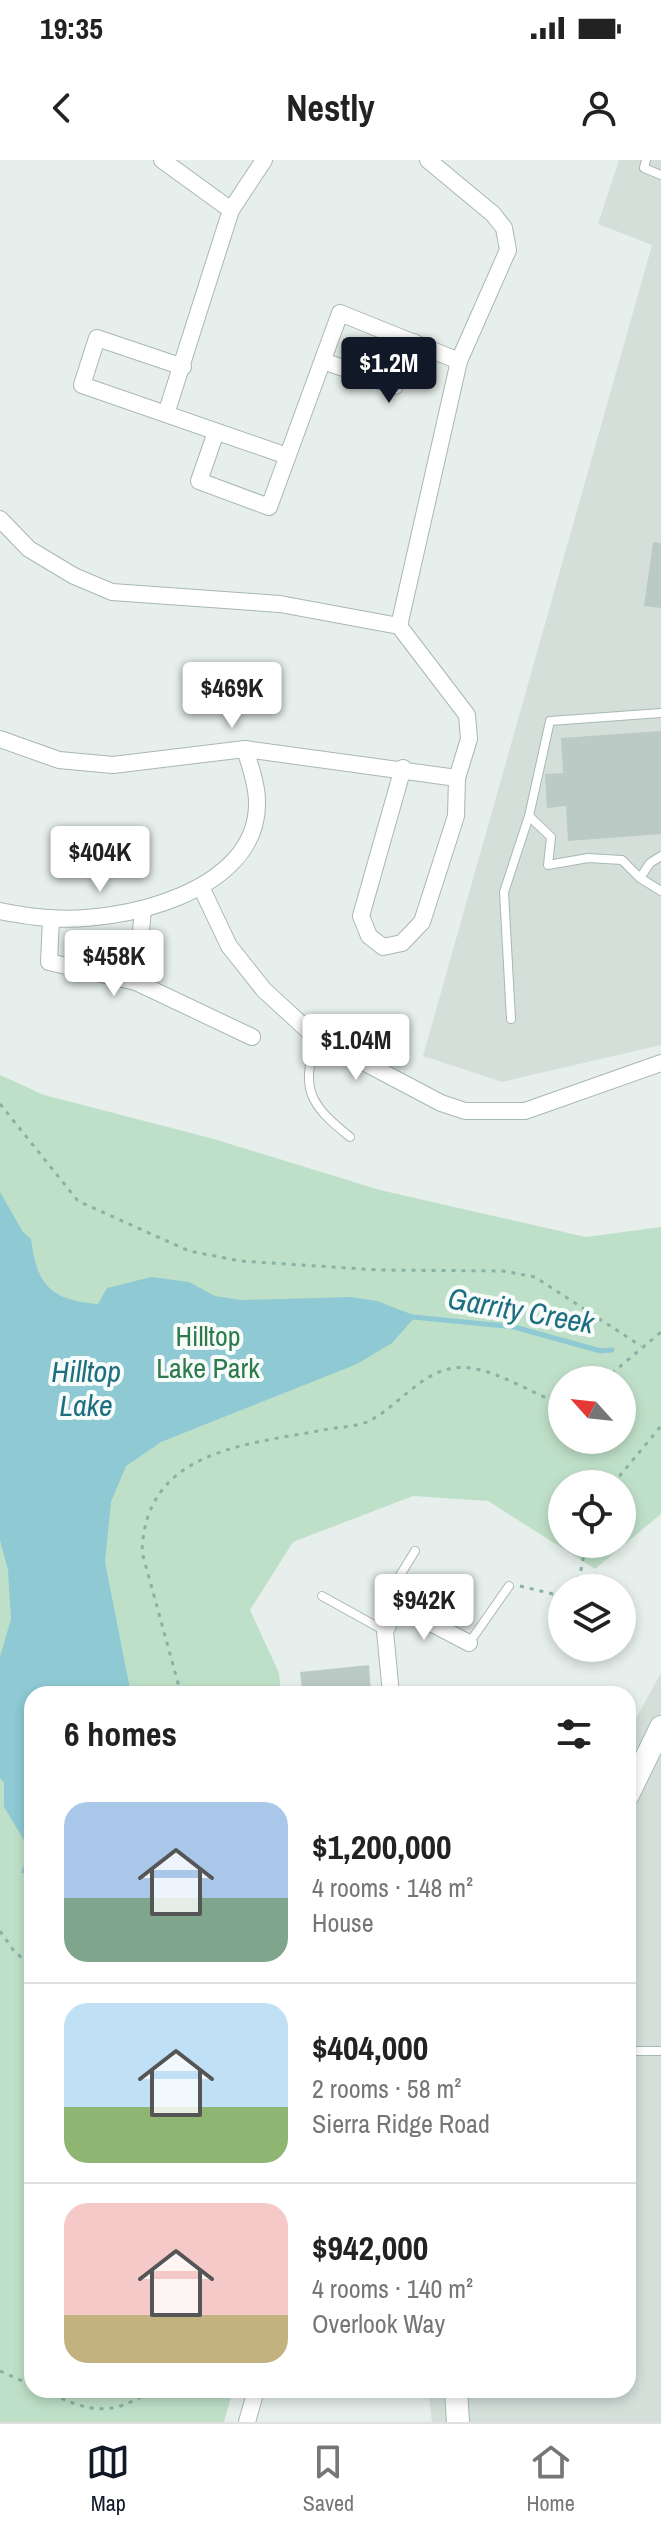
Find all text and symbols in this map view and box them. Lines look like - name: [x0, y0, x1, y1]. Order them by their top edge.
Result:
- text: 19:35: [40, 8, 103, 48]
- text: Nestly: [286, 84, 375, 132]
- icon: back: [40, 86, 84, 130]
- icon: person: [577, 86, 621, 130]
- pin: $1.2M: [333, 337, 445, 405]
- text: $1.2M: [359, 345, 419, 380]
- pin: $469K: [176, 662, 288, 730]
- text: $469K: [201, 670, 263, 705]
- pin: $404K: [44, 826, 156, 894]
- text: $404K: [69, 834, 131, 869]
- pin: $458K: [58, 930, 170, 998]
- text: $458K: [83, 938, 145, 973]
- pin: $1.04M: [291, 1014, 421, 1082]
- text: $1.04M: [320, 1022, 392, 1057]
- water label: Garrity Creek: [445, 1278, 599, 1343]
- park label: Hilltop Lake Park: [156, 1317, 260, 1387]
- water label: Hilltop Lake: [51, 1351, 121, 1425]
- north arrow: [548, 1366, 636, 1454]
- map controls: [548, 1366, 636, 1662]
- button: locate: [548, 1470, 636, 1558]
- pin: $942K: [368, 1574, 480, 1642]
- button: layers: [548, 1574, 636, 1662]
- text: $942K: [393, 1582, 455, 1617]
- text: 6 homes: [64, 1711, 177, 1757]
- icon: filters: [552, 1712, 596, 1756]
- text: $1,200,000: [312, 1824, 452, 1870]
- icon: home: [128, 1834, 224, 1930]
- text: 4 rooms · 148 m²: [312, 1870, 473, 1905]
- text: House: [312, 1905, 374, 1940]
- text: $404,000: [312, 2025, 428, 2071]
- icon: home: [128, 2035, 224, 2131]
- text: 2 rooms · 58 m²: [312, 2071, 461, 2106]
- text: Sierra Ridge Road: [312, 2106, 490, 2141]
- text: $942,000: [312, 2225, 428, 2271]
- icon: home: [128, 2235, 224, 2331]
- text: 4 rooms · 140 m²: [312, 2271, 473, 2306]
- text: Overlook Way: [312, 2306, 445, 2341]
- tab: Map: [86, 2440, 130, 2518]
- tab: Saved: [303, 2440, 354, 2518]
- tab: Home: [527, 2440, 575, 2518]

